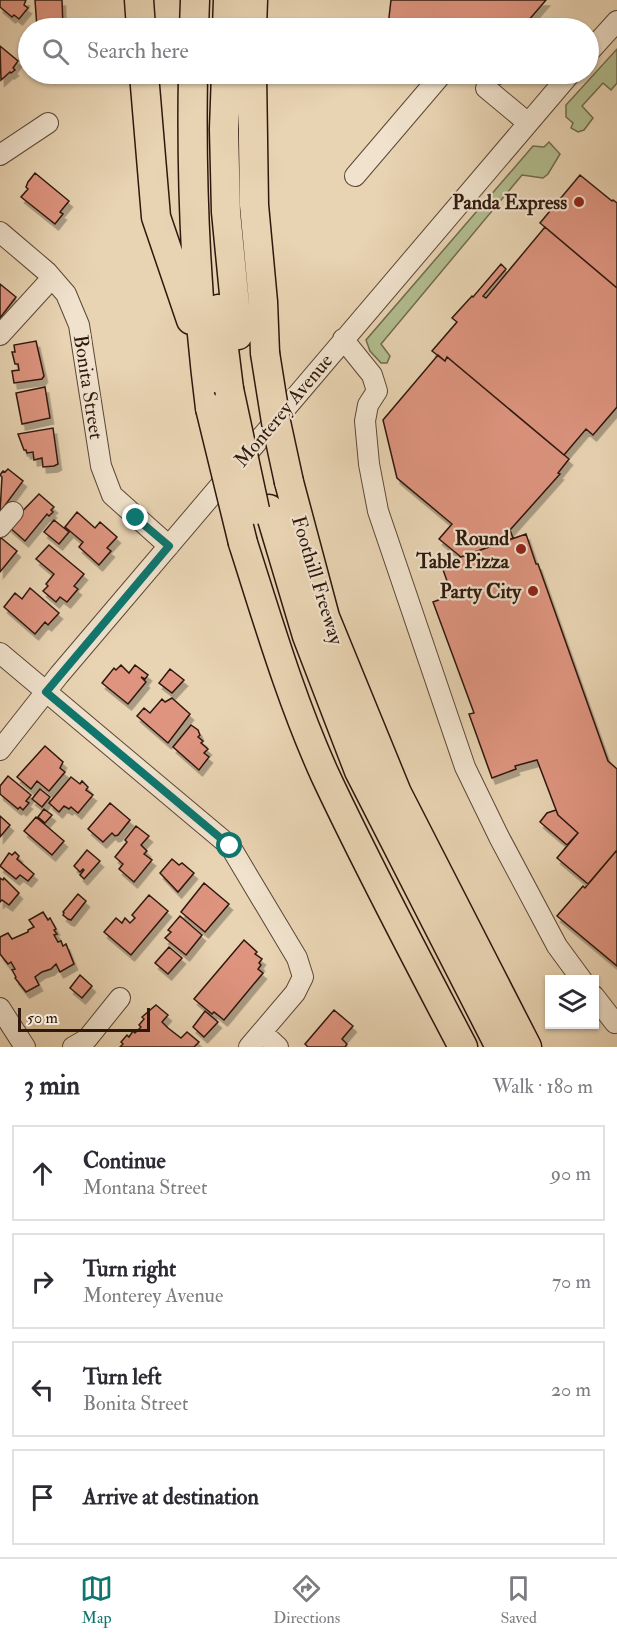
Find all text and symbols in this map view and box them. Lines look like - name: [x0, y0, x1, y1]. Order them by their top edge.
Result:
- search box: [18, 18, 599, 84]
- icon: search: [39, 35, 72, 68]
- text: Search here: [87, 37, 189, 65]
- place label: Panda Express: [452, 190, 567, 216]
- marker: Panda Express: [572, 195, 586, 209]
- street label: Bonita Street: [68, 333, 109, 442]
- street label: Monterey Avenue: [229, 349, 338, 472]
- route end: [122, 504, 148, 530]
- street label: Foothill Freeway: [286, 513, 349, 649]
- place label: Round Table Pizza: [415, 526, 510, 574]
- marker: Round Table Pizza: [514, 542, 528, 556]
- place label: Party City: [440, 579, 522, 605]
- marker: Party City: [526, 584, 540, 598]
- route start: [216, 832, 242, 858]
- map controls: [545, 975, 599, 1029]
- button: layers: [545, 975, 599, 1029]
- scale bar: [18, 1005, 150, 1032]
- text: 50 m: [27, 1008, 58, 1028]
- text: 3 min: [24, 1070, 80, 1102]
- text: Walk · 180 m: [493, 1074, 593, 1099]
- text: Continue: [83, 1147, 166, 1175]
- icon: ahead: [26, 1157, 59, 1190]
- text: 90 m: [551, 1161, 591, 1186]
- text: Montana Street: [83, 1175, 207, 1200]
- text: Turn right: [83, 1255, 176, 1283]
- icon: right: [26, 1265, 59, 1298]
- text: 70 m: [552, 1269, 591, 1294]
- text: Monterey Avenue: [83, 1283, 223, 1308]
- text: Turn left: [83, 1363, 162, 1391]
- icon: left: [26, 1373, 59, 1406]
- text: 20 m: [551, 1377, 591, 1402]
- text: Bonita Street: [83, 1391, 188, 1416]
- icon: arrive: [26, 1481, 59, 1514]
- text: Arrive at destination: [83, 1483, 259, 1511]
- tab: Map: [80, 1572, 113, 1628]
- tab: Directions: [273, 1572, 340, 1628]
- tab: Saved: [500, 1572, 537, 1628]

